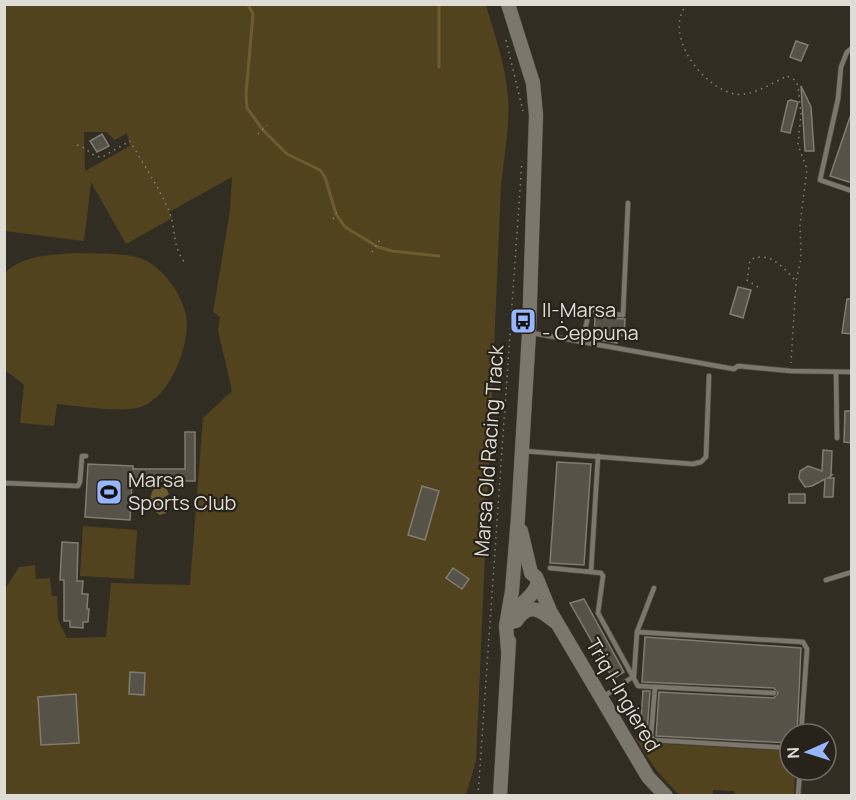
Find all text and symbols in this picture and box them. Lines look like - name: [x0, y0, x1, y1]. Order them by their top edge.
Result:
- place label: Il-Marsa - Ċeppuna: [542, 296, 639, 346]
- bus stop icon: Il-Marsa - Ċeppuna: [508, 306, 538, 336]
- street label: Marsa Old Racing Track: [468, 343, 509, 558]
- place label: Marsa Sports Club: [128, 466, 237, 516]
- sports icon: Marsa Sports Club: [94, 477, 124, 507]
- street label: Triq l-Ingiered: [580, 633, 667, 757]
- north arrow: [778, 722, 838, 782]
- text: N: [782, 746, 804, 759]

